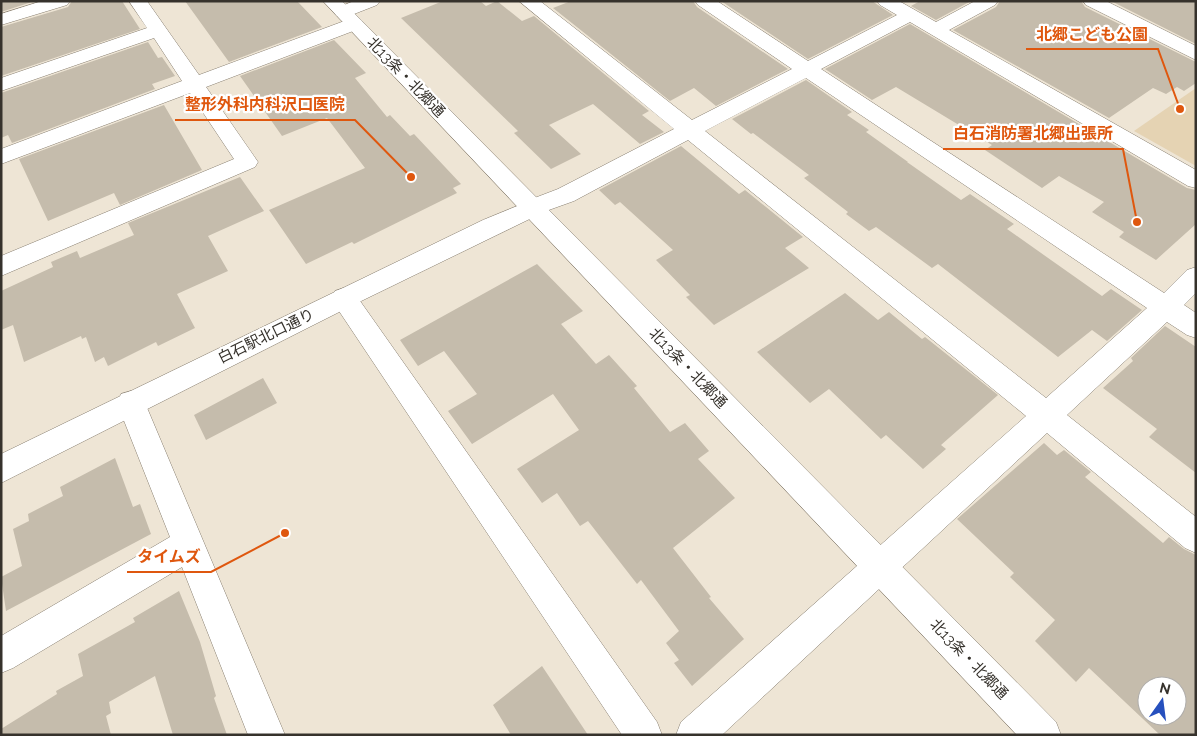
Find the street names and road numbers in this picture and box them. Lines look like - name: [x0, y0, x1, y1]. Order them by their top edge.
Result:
- street label: 北13条・北郷通: [363, 33, 449, 121]
- street label: 白石駅北口通り: [215, 305, 317, 367]
- street label: 北13条・北郷通: [645, 324, 731, 412]
- street label: 北13条・北郷通: [926, 615, 1012, 703]

